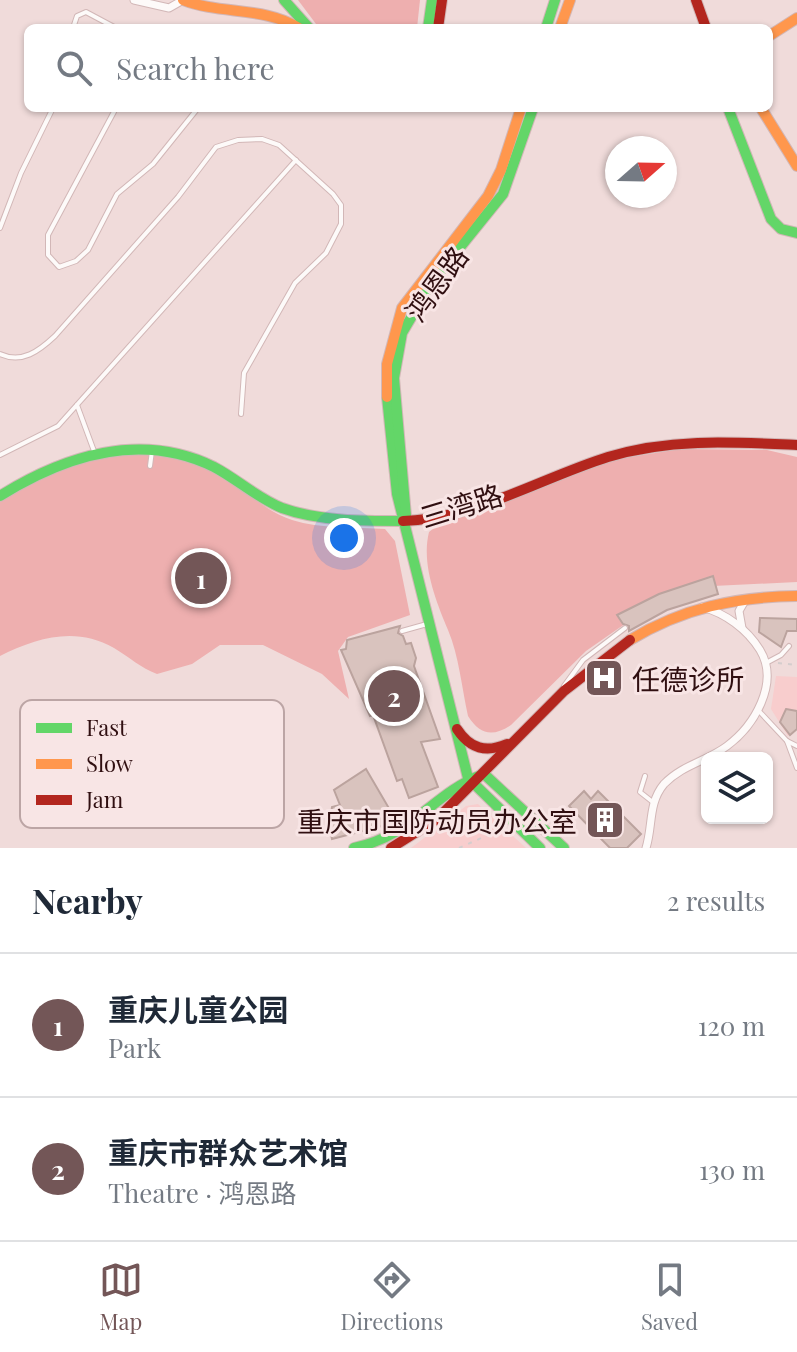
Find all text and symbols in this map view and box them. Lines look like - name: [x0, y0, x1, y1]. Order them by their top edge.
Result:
- search box: [24, 24, 773, 112]
- icon: search: [52, 46, 96, 90]
- text: Search here: [116, 48, 275, 88]
- north arrow: [605, 136, 677, 208]
- street label: 鸿恩路: [396, 238, 476, 328]
- street label: 三湾路: [415, 475, 507, 535]
- your location: [324, 518, 364, 558]
- pin: 1: [175, 548, 227, 608]
- hospital icon: 任德诊所: [583, 657, 625, 699]
- place label: 任德诊所: [632, 660, 744, 697]
- pin: 2: [368, 666, 420, 726]
- legend: [20, 700, 284, 828]
- text: Fast: [86, 712, 128, 742]
- text: Slow: [86, 748, 133, 778]
- map controls: [701, 752, 773, 824]
- button: layers: [701, 752, 773, 824]
- text: Jam: [85, 784, 124, 814]
- building icon: 重庆市国防动员办公室: [584, 799, 626, 841]
- place label: 重庆市国防动员办公室: [297, 802, 577, 839]
- text: Nearby: [32, 877, 143, 923]
- text: 2 results: [667, 883, 765, 918]
- text: 重庆儿童公园: [108, 989, 288, 1029]
- text: 1: [53, 1008, 63, 1043]
- text: 120 m: [698, 1008, 765, 1043]
- text: Park: [108, 1030, 161, 1065]
- text: 重庆市群众艺术馆: [108, 1132, 348, 1172]
- text: 2: [51, 1152, 65, 1187]
- text: 130 m: [699, 1152, 765, 1187]
- text: Theatre · 鸿恩路: [108, 1175, 297, 1210]
- tab: Map: [99, 1258, 143, 1336]
- tab: Directions: [340, 1258, 443, 1336]
- tab: Saved: [641, 1258, 698, 1336]

